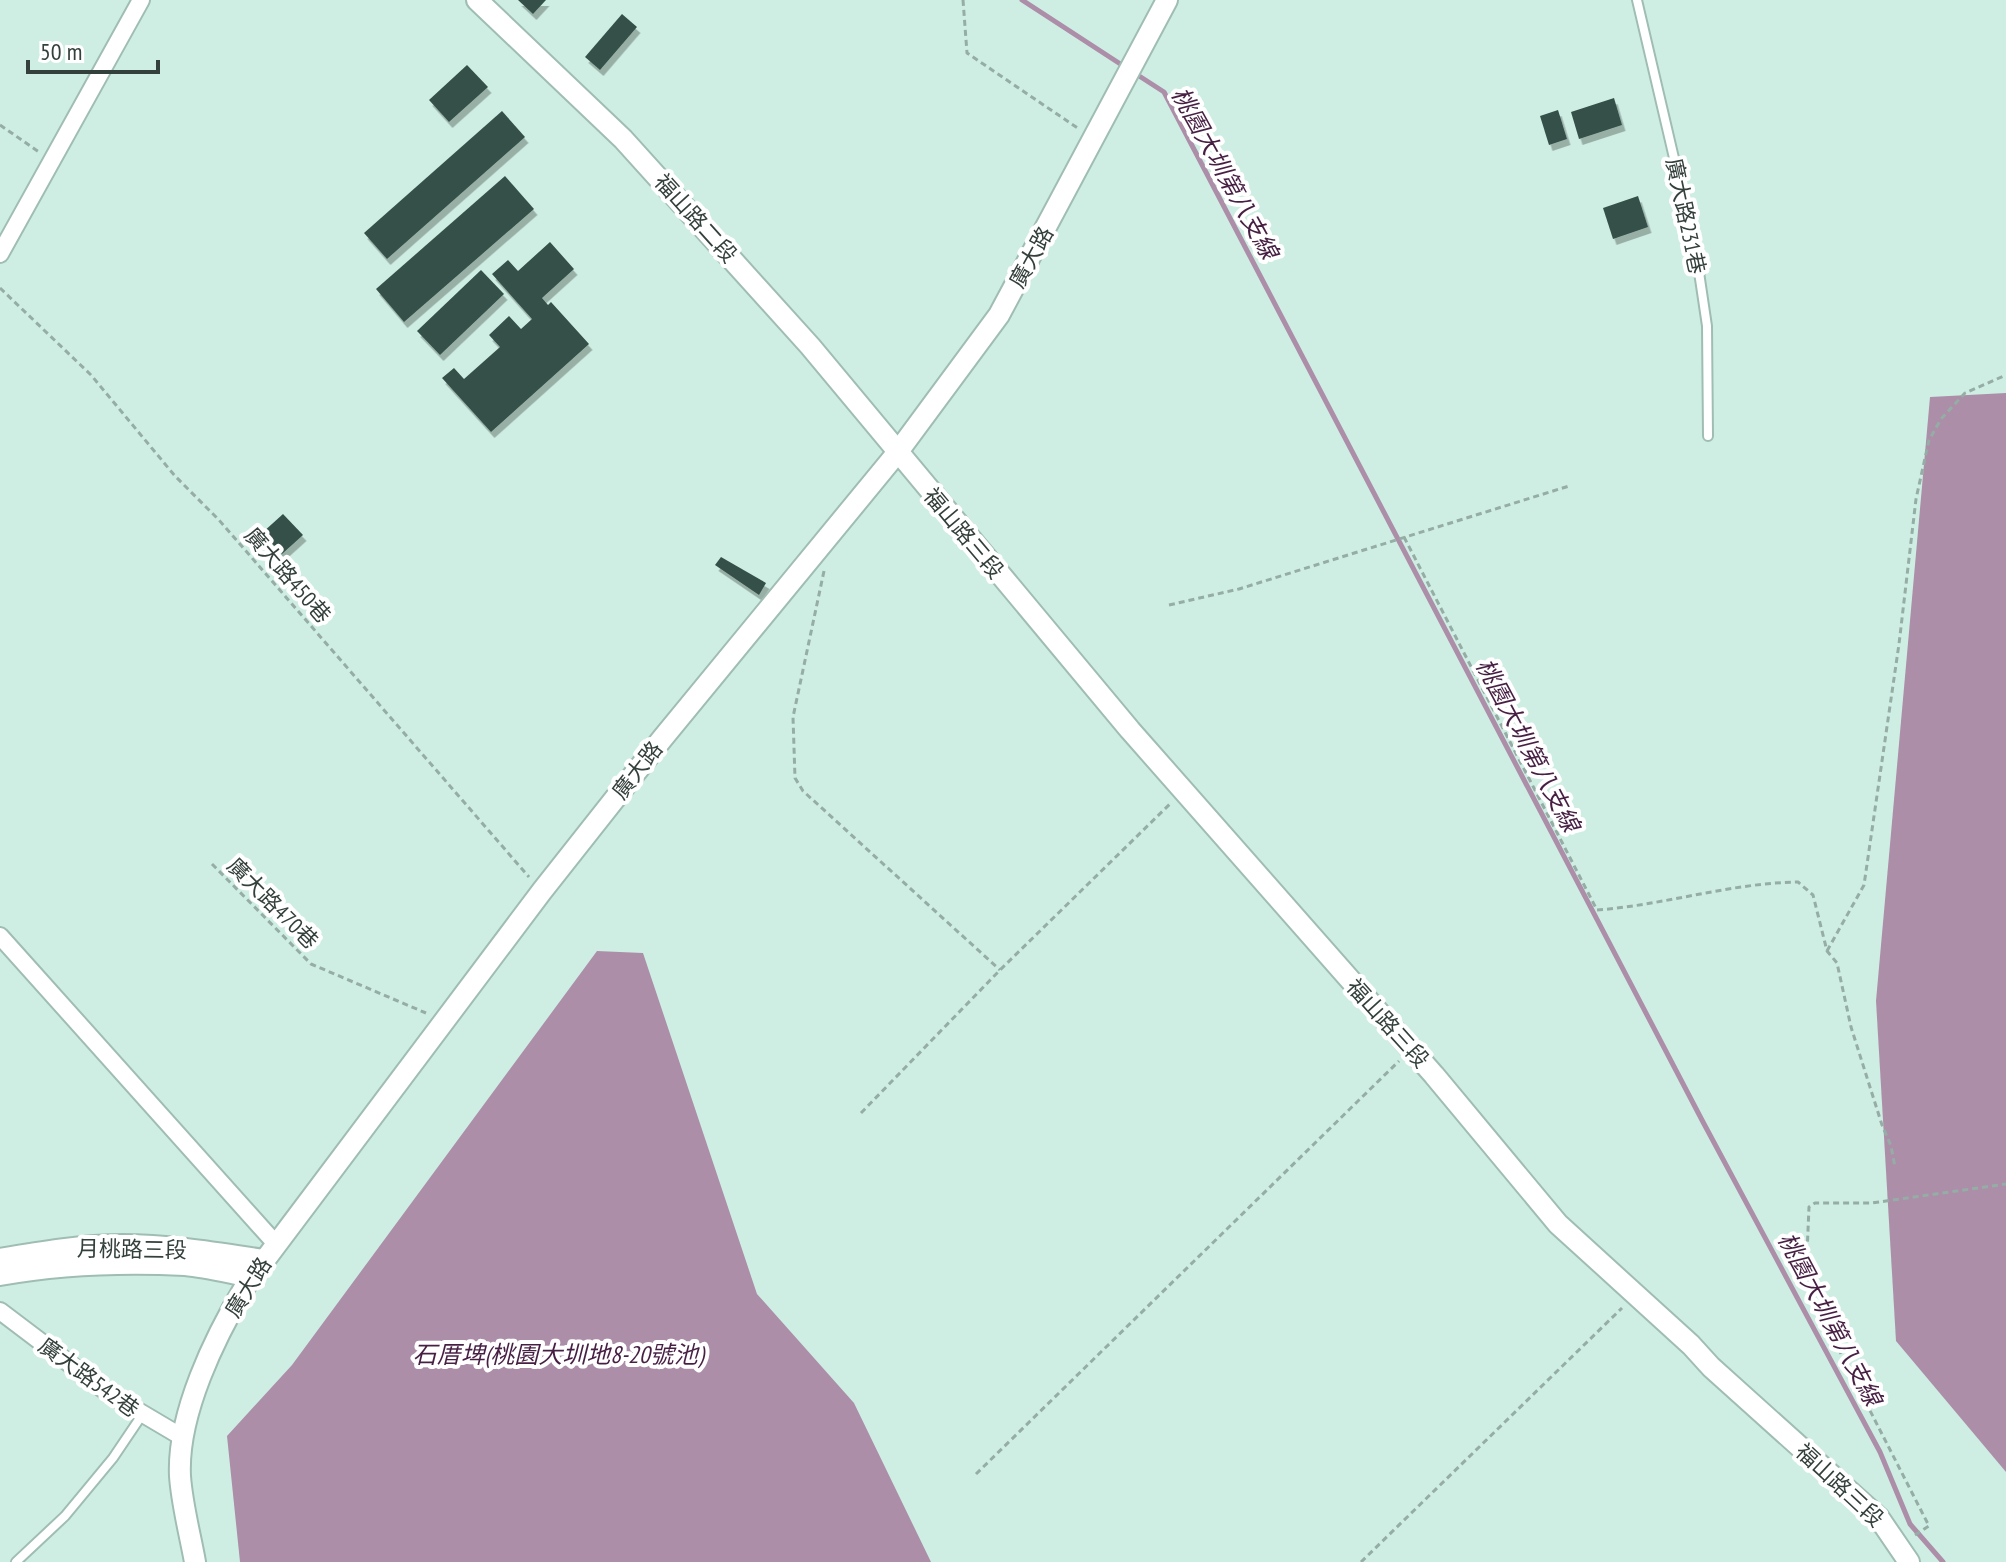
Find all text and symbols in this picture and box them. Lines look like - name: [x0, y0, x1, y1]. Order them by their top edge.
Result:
- scale bar: [28, 24, 158, 74]
- text: 50 m: [40, 36, 82, 67]
- water label: 桃園大圳第八支線: [1165, 82, 1287, 267]
- street label: 廣大路231巷: [1660, 156, 1712, 276]
- street label: 福山路二段: [649, 168, 743, 268]
- street label: 廣大路: [1003, 221, 1059, 293]
- street label: 福山路三段: [918, 482, 1010, 584]
- street label: 廣大路450巷: [239, 521, 337, 629]
- water label: 桃園大圳第八支線: [1469, 653, 1588, 840]
- street label: 廣大路: [606, 735, 668, 805]
- street label: 廣大路470巷: [221, 851, 325, 955]
- street label: 福山路三段: [1341, 973, 1435, 1073]
- water label: 桃園大圳第八支線: [1771, 1227, 1890, 1414]
- street label: 月桃路三段: [77, 1234, 187, 1264]
- street label: 廣大路: [219, 1252, 277, 1322]
- street label: 廣大路542巷: [33, 1331, 145, 1423]
- water label: 石厝埤(桃園大圳地8-20號池): [413, 1339, 706, 1370]
- street label: 福山路三段: [1790, 1437, 1890, 1533]

